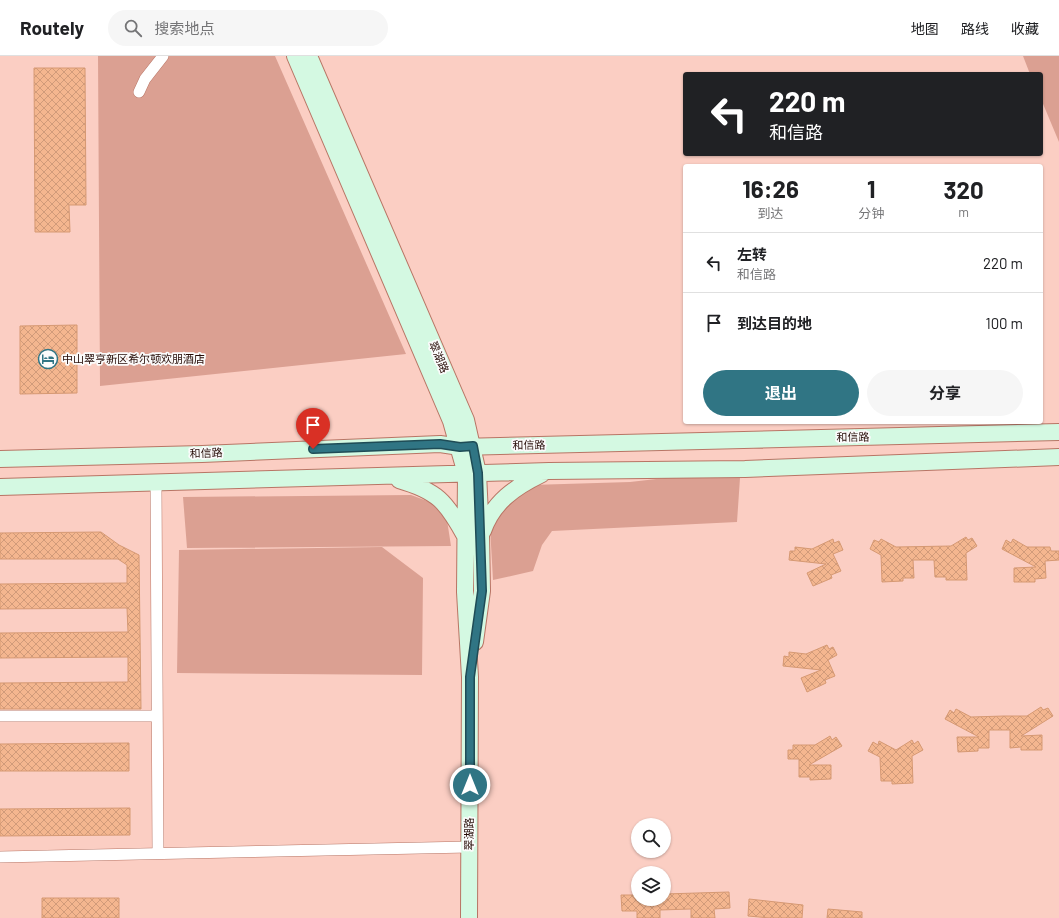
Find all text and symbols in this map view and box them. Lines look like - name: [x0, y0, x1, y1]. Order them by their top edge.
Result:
- search box: [108, 10, 388, 46]
- text: Routely: [20, 16, 84, 39]
- icon: search: [122, 17, 144, 39]
- text: 搜索地点: [154, 19, 214, 37]
- text: 地图: [911, 20, 939, 37]
- text: 路线: [961, 20, 989, 37]
- text: 收藏: [1011, 20, 1039, 37]
- text: 220 m: [769, 84, 845, 118]
- icon: left: [703, 88, 755, 140]
- text: 和信路: [769, 121, 823, 143]
- text: 16:26: [742, 174, 799, 203]
- text: 1: [867, 174, 875, 203]
- text: 320: [944, 175, 984, 204]
- text: m: [958, 204, 969, 220]
- text: 到达: [758, 205, 784, 221]
- text: 分钟: [858, 205, 884, 221]
- text: 左转: [737, 245, 767, 263]
- icon: left: [703, 252, 725, 274]
- text: 220 m: [983, 254, 1023, 272]
- text: 和信路: [737, 266, 776, 282]
- icon: arrive: [703, 312, 725, 334]
- text: 到达目的地: [737, 314, 812, 332]
- text: 100 m: [985, 314, 1023, 332]
- street label: 翠湖路: [427, 339, 452, 375]
- hotel icon: 中山翠亨新区希尔顿欢朋酒店: [37, 348, 59, 370]
- place label: 中山翠亨新区希尔顿欢朋酒店: [62, 352, 205, 365]
- button: 退出: [703, 370, 859, 416]
- button: 分享: [867, 370, 1023, 416]
- pin: [296, 408, 330, 449]
- icon: arrive: [302, 414, 324, 436]
- street label: 和信路: [836, 430, 870, 443]
- street label: 和信路: [512, 438, 546, 451]
- street label: 和信路: [189, 445, 223, 460]
- position arrow: [449, 764, 491, 806]
- street label: 翠湖路: [462, 818, 475, 851]
- map controls: [631, 818, 671, 906]
- button: search: [631, 818, 671, 858]
- button: layers: [631, 866, 671, 906]

